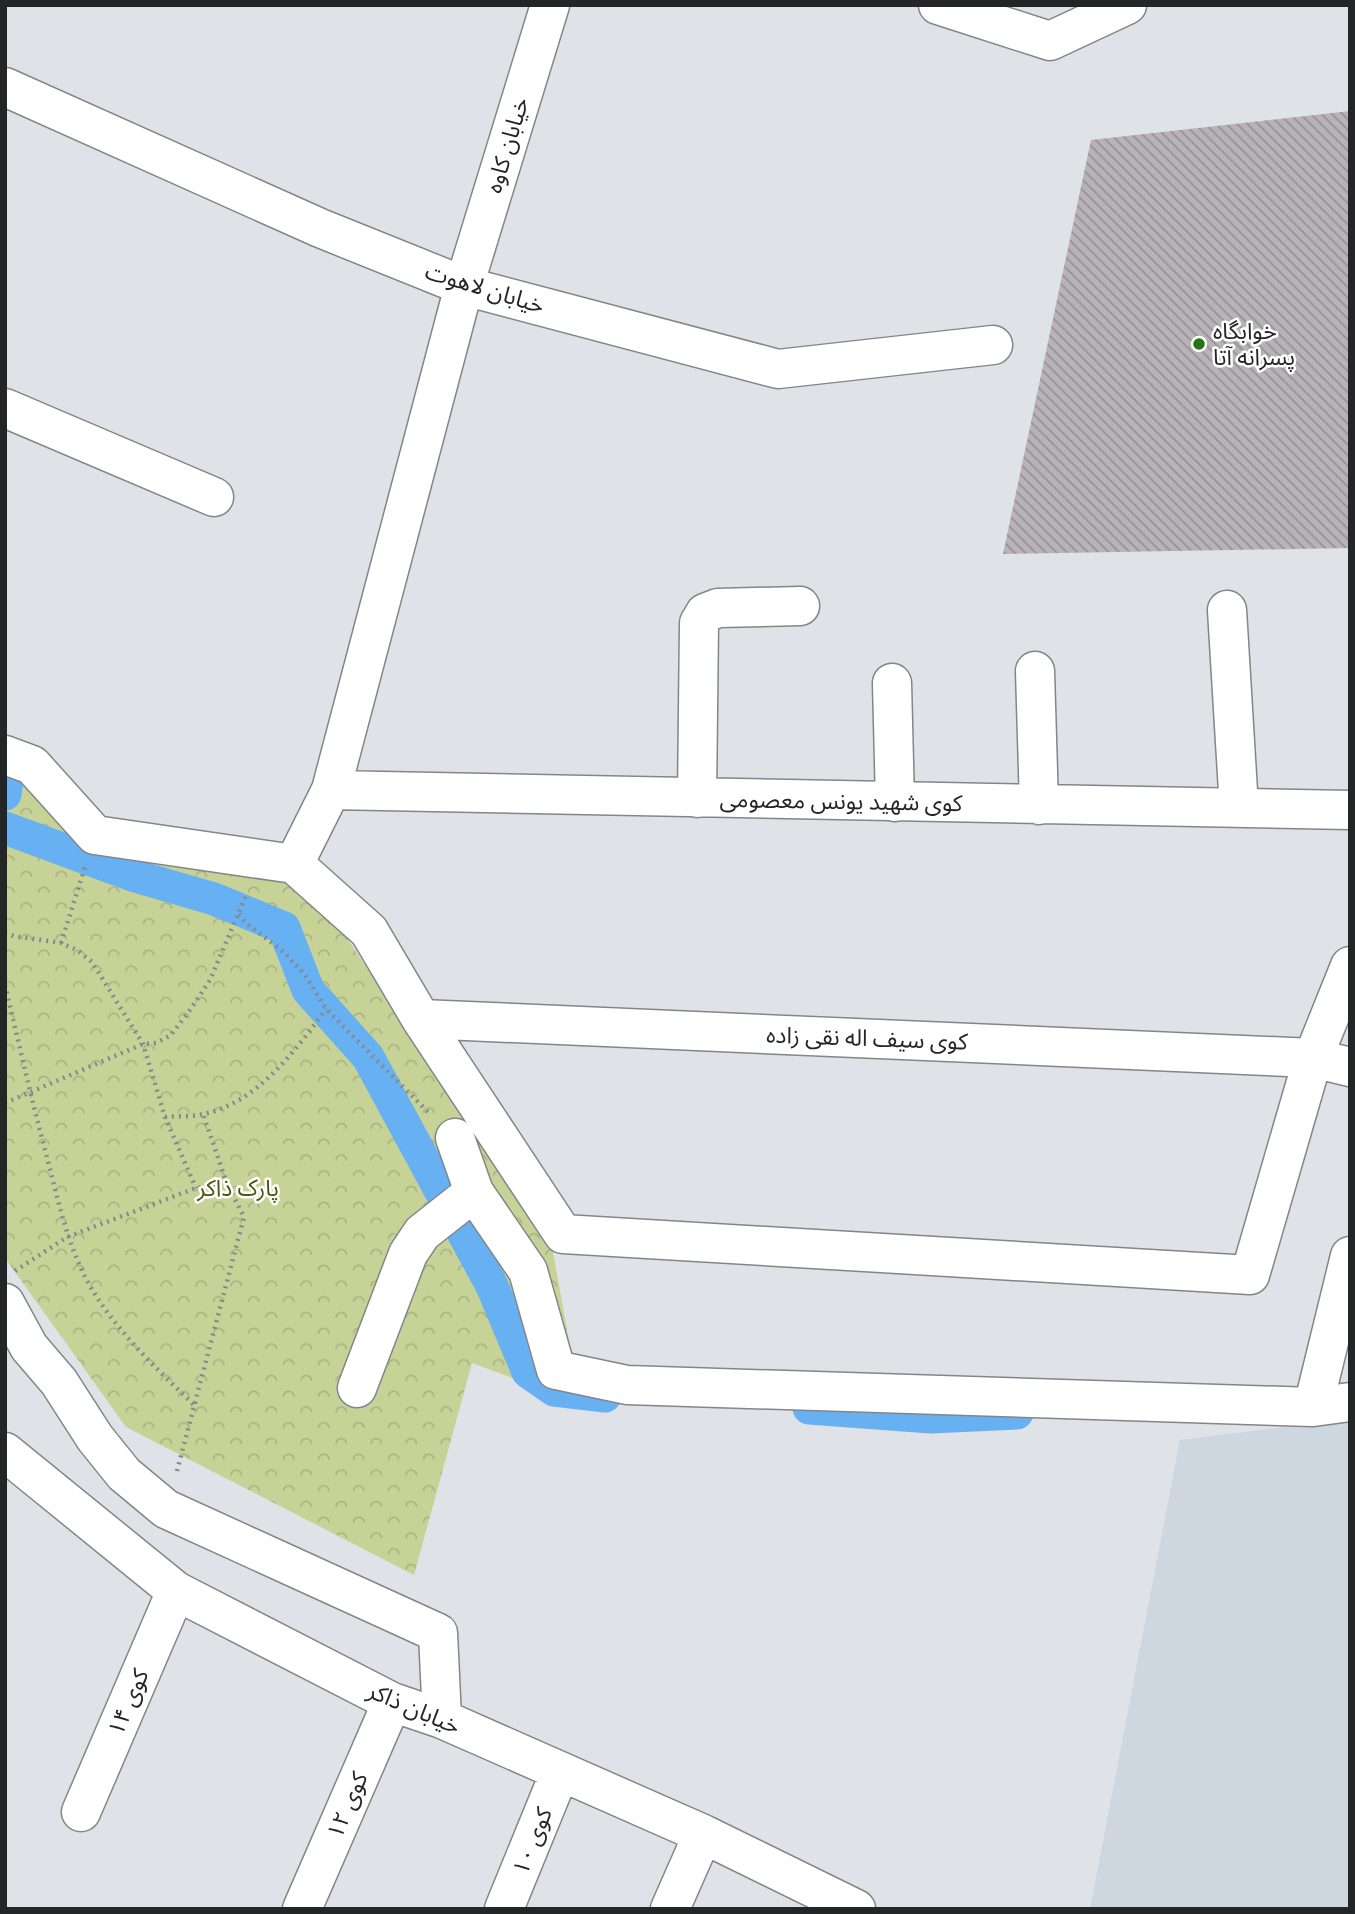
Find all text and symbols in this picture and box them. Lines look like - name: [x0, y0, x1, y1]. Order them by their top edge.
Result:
- street label: خیابان کاوه: [480, 94, 535, 196]
- street label: خیابان لاهوت: [422, 258, 548, 319]
- place label: خوابگاه پسرانه آتا: [1213, 318, 1295, 372]
- marker: خوابگاه پسرانه آتا: [1191, 336, 1207, 352]
- street label: کوی شهید یونس معصومی: [719, 786, 963, 817]
- street label: کوی سیف اله نقی زاده: [766, 1021, 969, 1056]
- park label: پارک ذاکر: [196, 1175, 279, 1203]
- street label: کوی ۱۴: [102, 1664, 155, 1739]
- street label: خیابان ذاکر: [363, 1677, 464, 1740]
- street label: کوی ۱۲: [321, 1767, 374, 1842]
- street label: کوی ۱۰: [507, 1803, 558, 1878]

